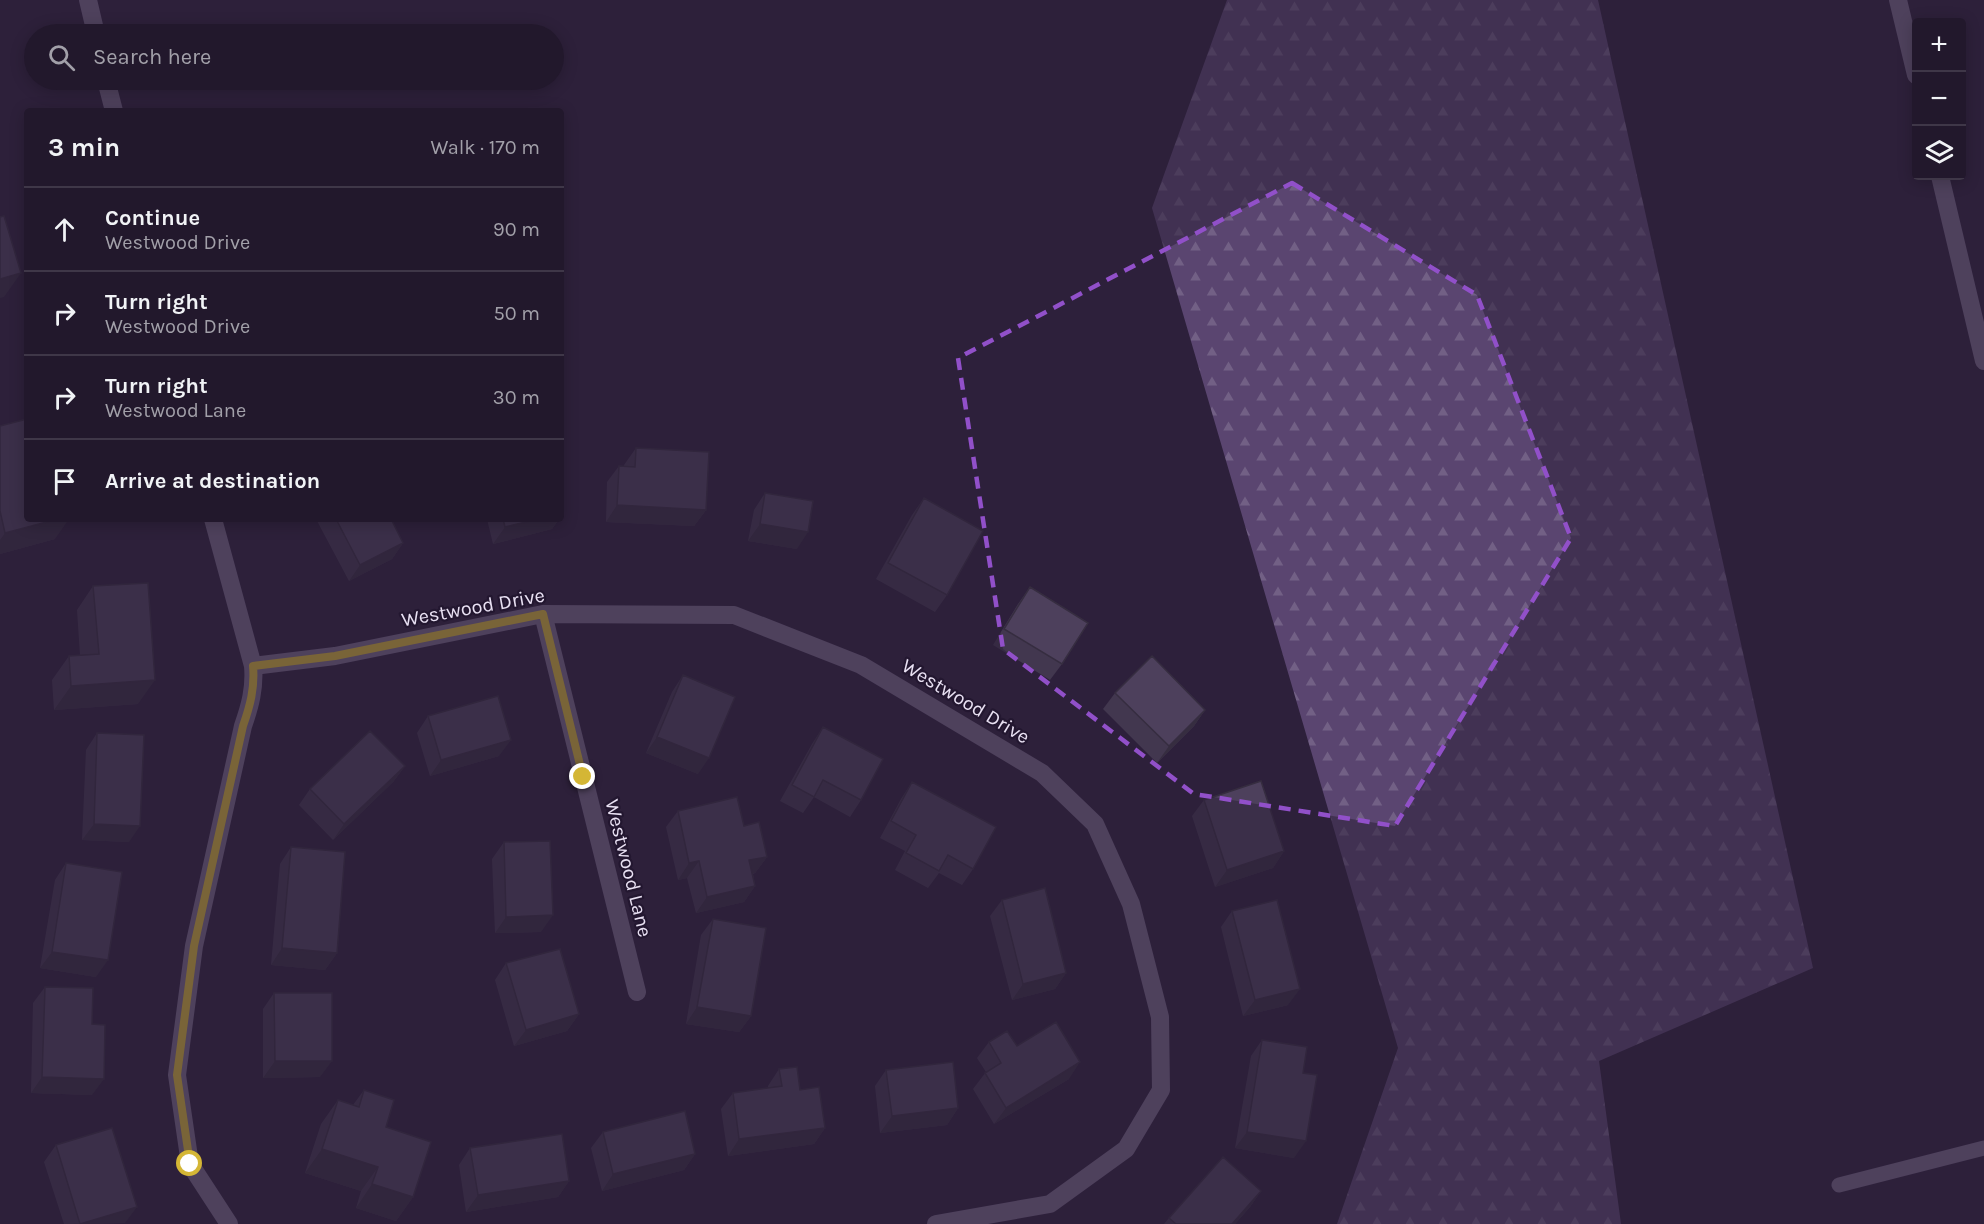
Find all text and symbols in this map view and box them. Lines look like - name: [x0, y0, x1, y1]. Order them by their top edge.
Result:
- map controls: [1912, 18, 1966, 180]
- button: +: [1912, 18, 1966, 72]
- search box: [24, 24, 564, 90]
- icon: search: [45, 41, 78, 74]
- text: Search here: [93, 44, 211, 70]
- button: −: [1912, 72, 1966, 126]
- button: layers: [1912, 126, 1966, 180]
- text: 3 min: [48, 132, 120, 163]
- text: Walk · 170 m: [430, 136, 540, 159]
- text: Continue: [105, 205, 200, 231]
- icon: ahead: [48, 213, 81, 246]
- text: 90 m: [493, 218, 540, 241]
- text: Westwood Drive: [105, 231, 250, 254]
- text: Turn right: [105, 289, 208, 315]
- icon: right: [48, 297, 81, 330]
- text: 50 m: [493, 302, 540, 325]
- text: Westwood Drive: [105, 315, 250, 338]
- text: Turn right: [105, 373, 208, 399]
- icon: right: [48, 381, 81, 414]
- text: 30 m: [493, 386, 540, 409]
- text: Westwood Lane: [105, 399, 246, 422]
- icon: arrive: [48, 465, 81, 498]
- text: Arrive at destination: [105, 468, 320, 494]
- street label: Westwood Drive: [400, 584, 547, 631]
- street label: Westwood Drive: [898, 654, 1034, 749]
- route end: [569, 763, 595, 789]
- street label: Westwood Lane: [600, 797, 657, 939]
- route start: [176, 1150, 202, 1176]

